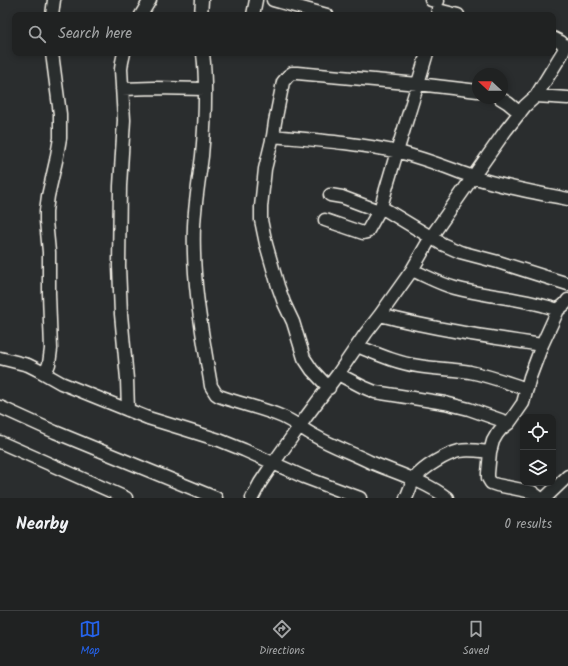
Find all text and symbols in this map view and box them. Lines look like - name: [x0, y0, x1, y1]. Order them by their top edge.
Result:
- search box: [12, 12, 556, 56]
- text: Search here: [58, 22, 132, 46]
- icon: search: [26, 23, 48, 45]
- north arrow: [472, 68, 508, 104]
- map controls: [520, 414, 556, 486]
- button: locate: [520, 414, 556, 450]
- button: layers: [520, 450, 556, 486]
- text: Nearby: [16, 511, 68, 538]
- text: 0 results: [505, 514, 552, 535]
- tab: Map: [79, 618, 101, 660]
- tab: Directions: [259, 618, 305, 660]
- tab: Saved: [463, 618, 489, 660]

